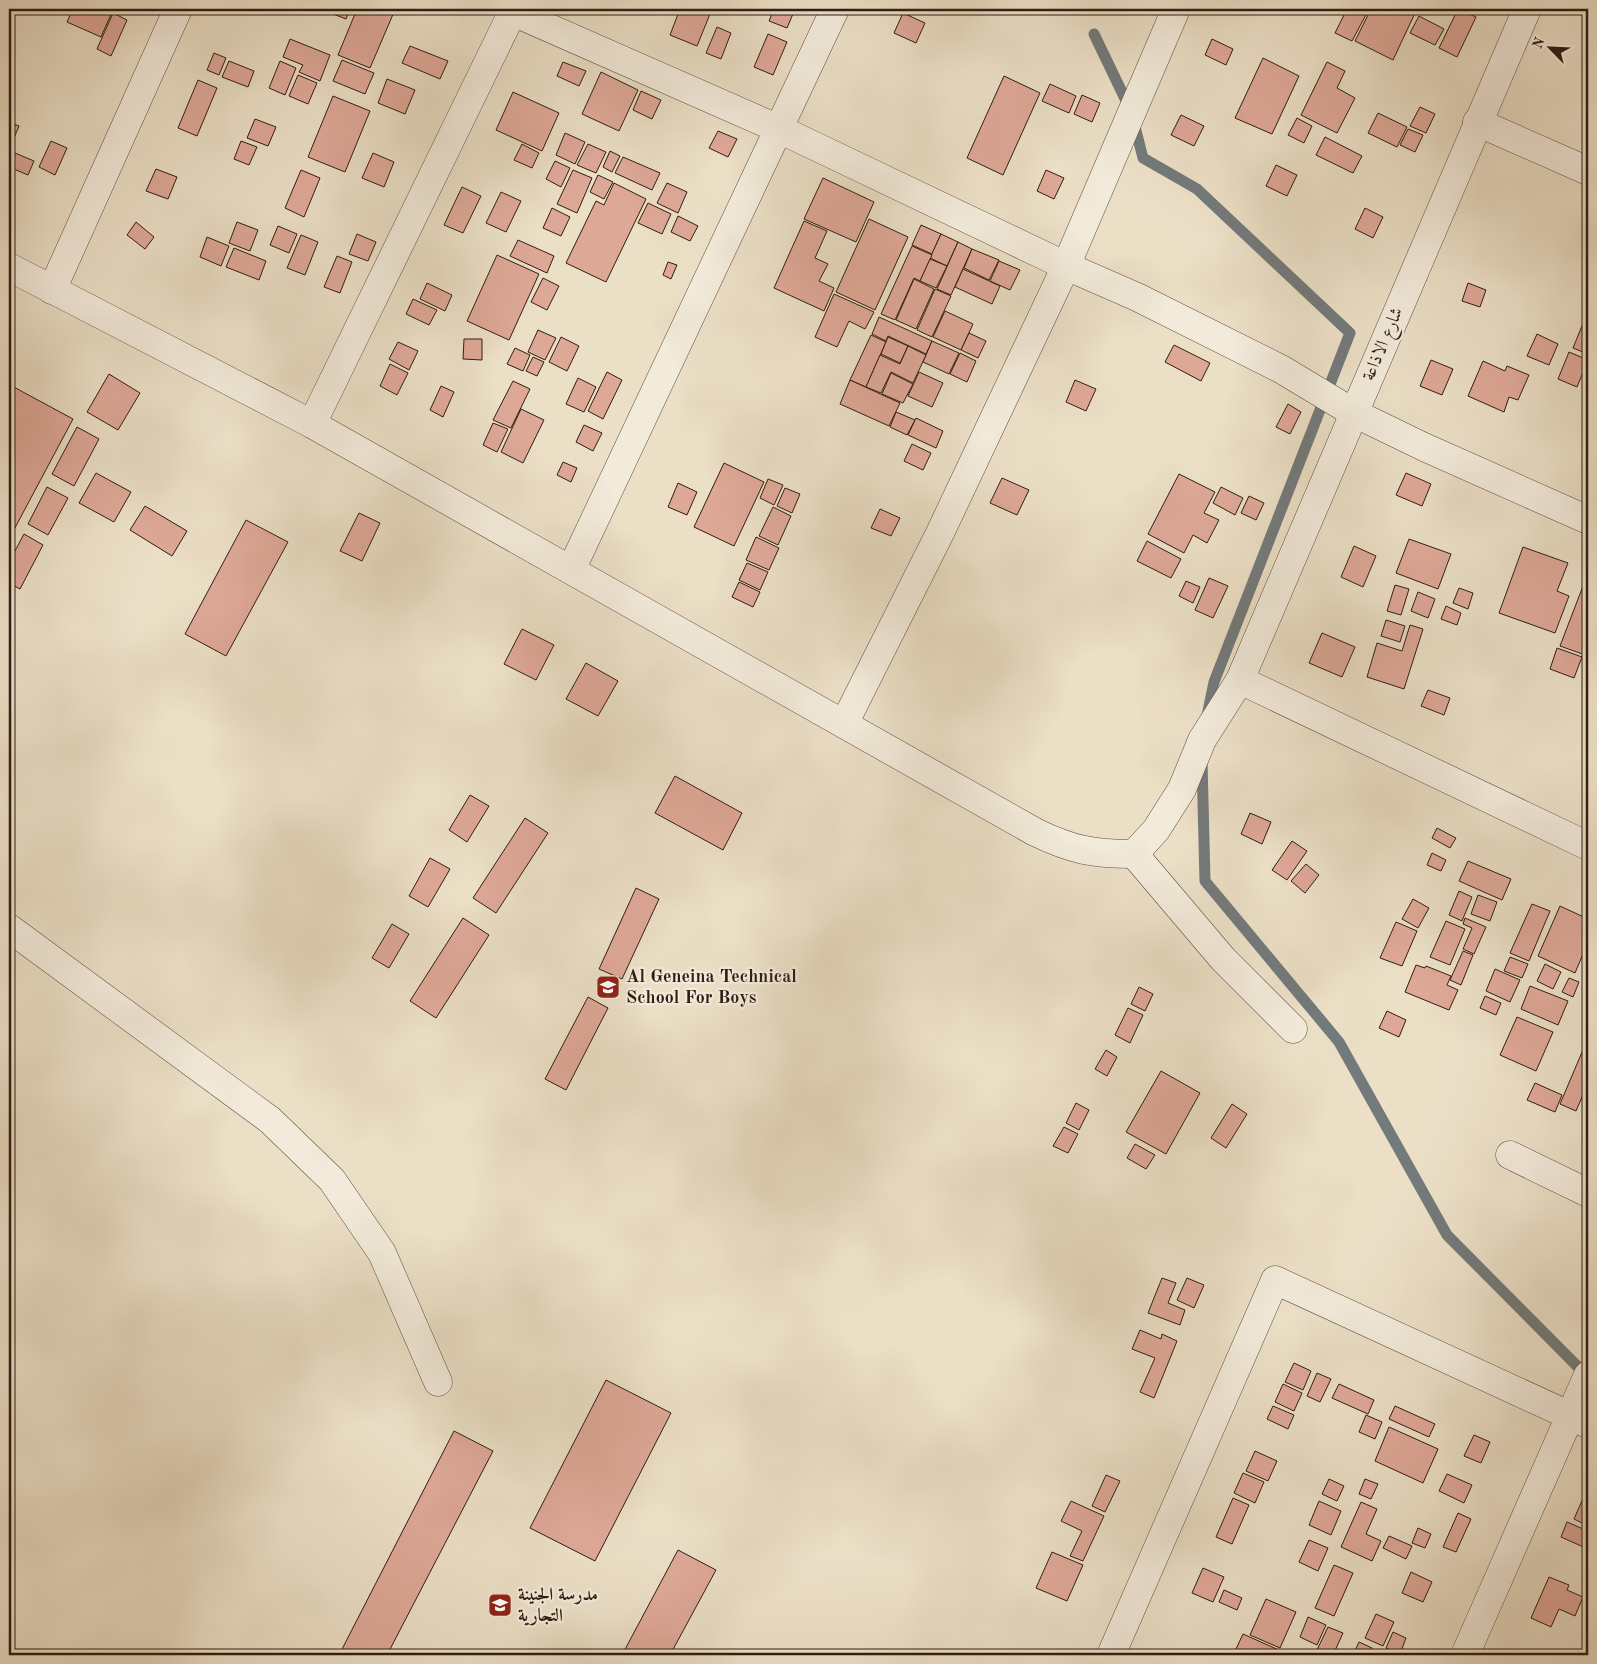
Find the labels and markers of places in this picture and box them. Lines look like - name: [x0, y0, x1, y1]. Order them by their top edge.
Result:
- place label: Al Geneina Technical School For Boys: [626, 968, 797, 1007]
- school or university icon: Al Geneina Technical School For Boys: [595, 974, 621, 1000]
- place label: مدرسة الجنينة التجارية: [518, 1586, 598, 1626]
- school or university icon: مدرسة الجنينة التجارية: [487, 1592, 513, 1618]

